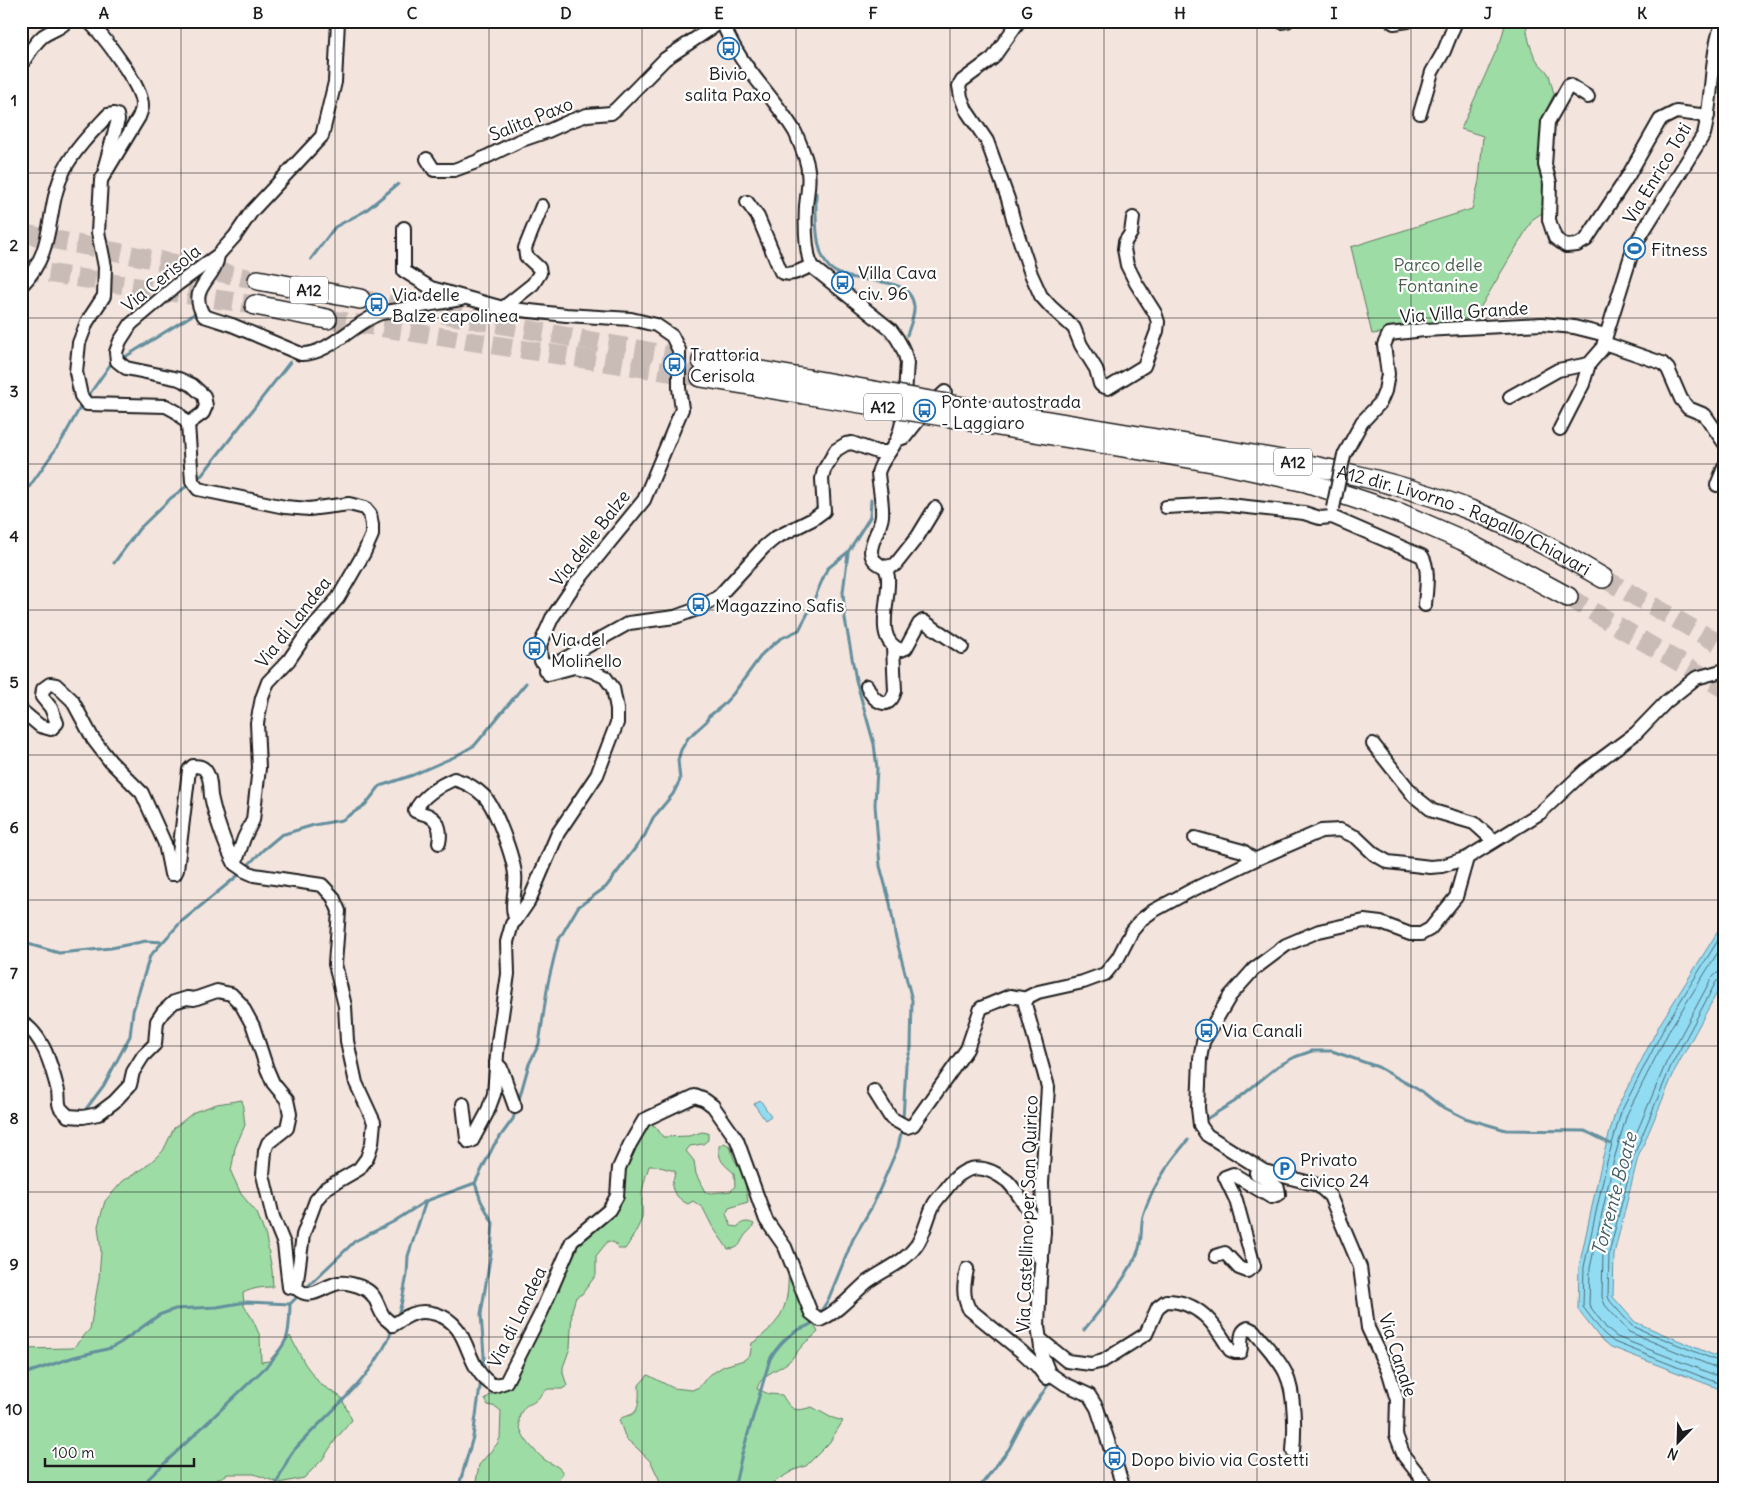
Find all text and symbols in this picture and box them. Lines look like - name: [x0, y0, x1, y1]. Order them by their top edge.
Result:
- text: A: [99, 3, 109, 23]
- text: B: [253, 3, 264, 23]
- text: C: [407, 3, 418, 23]
- text: D: [560, 3, 572, 23]
- text: E: [714, 3, 724, 23]
- text: F: [868, 3, 878, 23]
- text: G: [1021, 3, 1033, 23]
- text: H: [1174, 3, 1186, 23]
- text: I: [1331, 3, 1338, 23]
- text: J: [1484, 3, 1493, 23]
- text: K: [1637, 3, 1647, 23]
- bus stop icon: Bivio salita Paxo: [716, 36, 740, 60]
- place label: Bivio salita Paxo: [685, 62, 771, 106]
- text: 1: [11, 90, 17, 110]
- street label: Salita Paxo: [486, 92, 576, 146]
- street label: Via Enrico Toti: [1618, 118, 1696, 228]
- text: 2: [10, 235, 19, 255]
- sports icon: Fitness: [1623, 237, 1647, 261]
- place label: Fitness: [1651, 238, 1708, 261]
- street label: Via Cerisola: [117, 239, 205, 317]
- park label: Parco delle Fontanine: [1393, 253, 1483, 297]
- place label: Villa Cava civ. 96: [858, 261, 937, 305]
- bus stop icon: Villa Cava civ. 96: [830, 270, 854, 294]
- road number: A12: [290, 276, 328, 304]
- place label: Via delle Balze capolinea: [392, 283, 519, 327]
- bus stop icon: Via delle Balze capolinea: [364, 292, 388, 316]
- street label: Via Villa Grande: [1399, 296, 1529, 328]
- place label: Trattoria Cerisola: [690, 343, 760, 387]
- bus stop icon: Trattoria Cerisola: [662, 352, 686, 376]
- text: 3: [9, 381, 19, 401]
- place label: Ponte autostrada - Laggiaro: [941, 390, 1081, 434]
- road number: A12: [864, 394, 902, 421]
- bus stop icon: Ponte autostrada - Laggiaro: [913, 399, 937, 423]
- road number: A12: [1274, 448, 1312, 476]
- street label: A12 dir. Livorno - Rapallo/Chiavari: [1335, 460, 1595, 580]
- street label: Via delle Balze: [545, 485, 635, 591]
- text: 4: [9, 526, 19, 546]
- street label: Via di Landea: [250, 572, 336, 672]
- bus stop icon: Magazzino Safis: [687, 593, 711, 617]
- place label: Magazzino Safis: [715, 594, 844, 617]
- place label: Via del Molinello: [551, 628, 622, 672]
- bus stop icon: Via del Molinello: [523, 637, 547, 661]
- text: 5: [9, 672, 19, 692]
- text: 6: [9, 817, 19, 837]
- text: 7: [10, 963, 18, 983]
- bus stop icon: Via Canali: [1194, 1018, 1218, 1042]
- place label: Via Canali: [1222, 1019, 1303, 1042]
- street label: Via Castellino per San Quirico: [1011, 1095, 1043, 1333]
- text: 8: [9, 1108, 19, 1128]
- water label: Torrente Boate: [1586, 1128, 1642, 1258]
- place label: Privato civico 24: [1300, 1148, 1369, 1192]
- parking icon: Privato civico 24: [1272, 1157, 1296, 1181]
- text: 9: [9, 1254, 19, 1274]
- street label: Via di Landea: [483, 1263, 551, 1371]
- street label: Via Canale: [1374, 1310, 1422, 1400]
- text: 10: [6, 1399, 22, 1419]
- north arrow: [1654, 1418, 1704, 1468]
- scale bar: [45, 1435, 194, 1467]
- text: 100 m: [52, 1443, 94, 1462]
- text: N: [1665, 1444, 1681, 1464]
- bus stop icon: Dopo bivio via Costetti: [1103, 1447, 1127, 1471]
- place label: Dopo bivio via Costetti: [1131, 1448, 1309, 1471]

